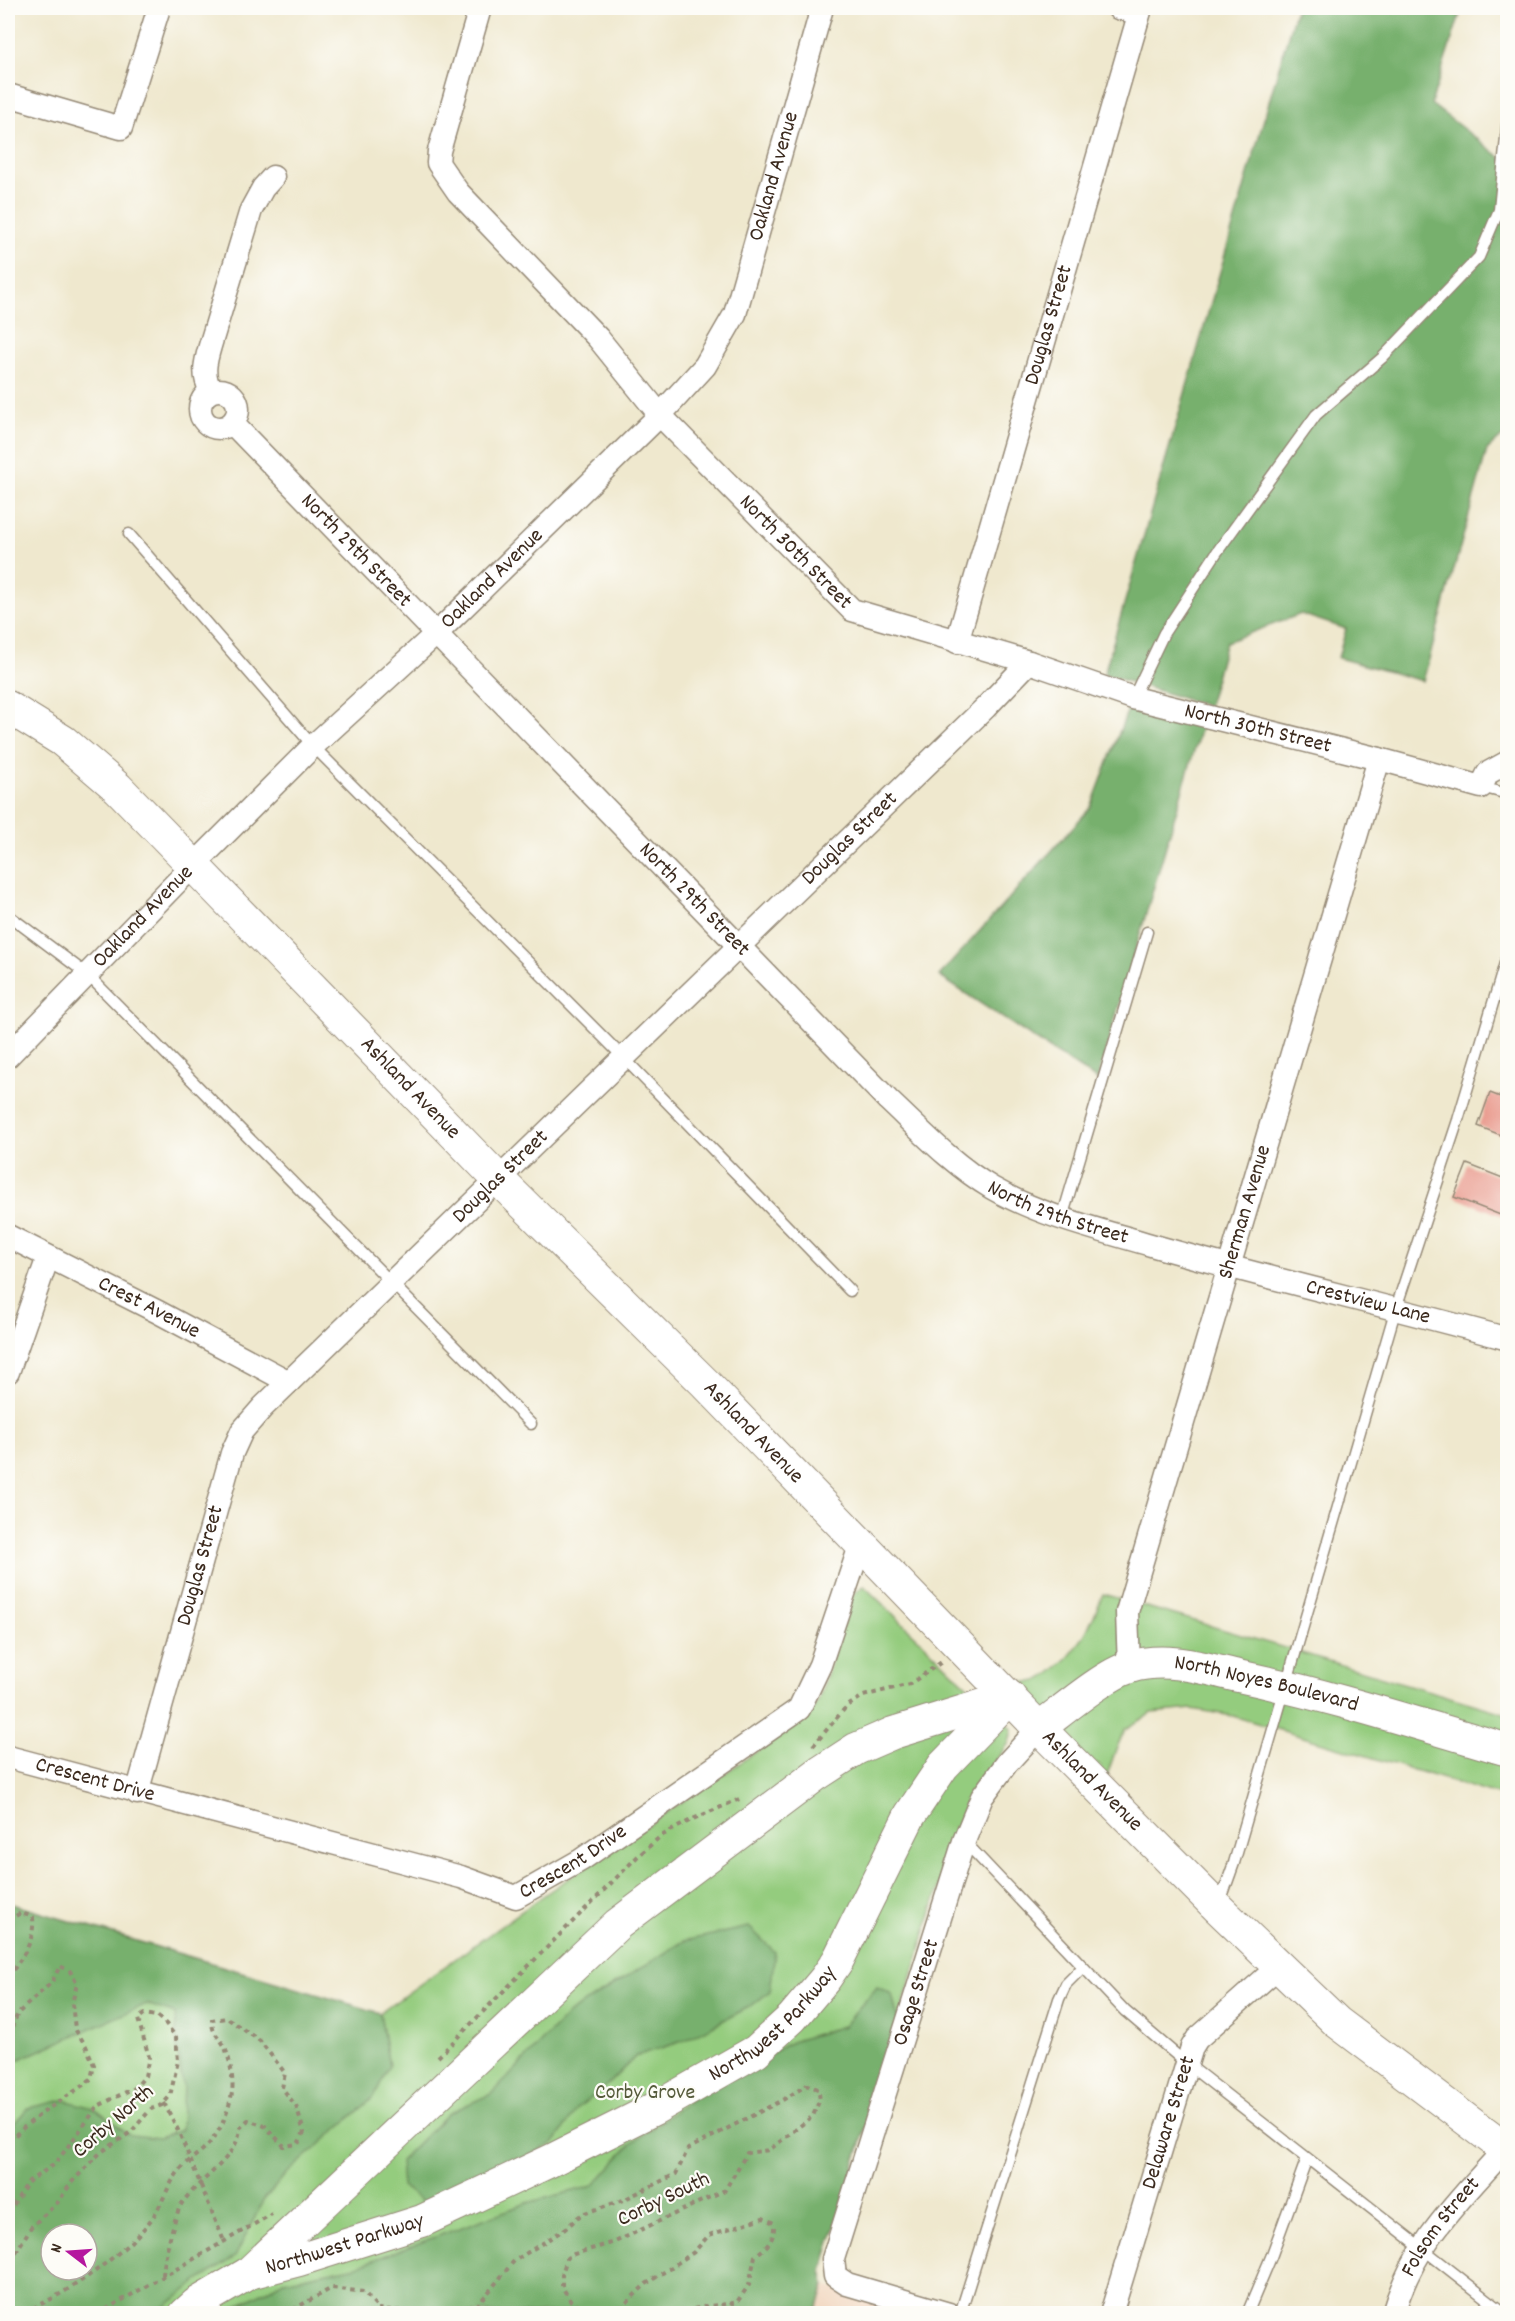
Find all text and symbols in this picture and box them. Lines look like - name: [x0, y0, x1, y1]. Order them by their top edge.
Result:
- street label: Oakland Avenue: [741, 108, 807, 245]
- street label: Douglas Street: [1017, 261, 1081, 389]
- street label: North 29th Street: [293, 487, 419, 615]
- street label: North 30th Street: [731, 488, 859, 617]
- street label: Oakland Avenue: [434, 521, 551, 637]
- street label: North 30th Street: [1181, 696, 1335, 762]
- street label: Douglas Street: [795, 785, 905, 893]
- street label: North 29th Street: [631, 836, 757, 964]
- street label: Oakland Avenue: [86, 858, 201, 975]
- street label: Ashland Avenue: [353, 1030, 467, 1147]
- street label: Douglas Street: [446, 1123, 556, 1231]
- street label: Sherman Avenue: [1211, 1141, 1280, 1283]
- street label: North 29th Street: [981, 1173, 1132, 1253]
- street label: Crest Avenue: [92, 1268, 205, 1347]
- street label: Crestview Lane: [1302, 1272, 1434, 1333]
- street label: Ashland Avenue: [696, 1374, 810, 1491]
- street label: Douglas Street: [169, 1502, 232, 1629]
- street label: North Noyes Boulevard: [1173, 1648, 1362, 1721]
- street label: Ashland Avenue: [1034, 1723, 1150, 1839]
- street label: Crescent Drive: [32, 1749, 158, 1811]
- street label: Crescent Drive: [513, 1817, 634, 1908]
- street label: Osage Street: [885, 1935, 948, 2050]
- street label: Northwest Parkway: [703, 1959, 845, 2090]
- street label: Delaware Street: [1134, 2052, 1204, 2193]
- street label: Corby North: [66, 2078, 162, 2166]
- park label: Corby Grove: [595, 2078, 695, 2109]
- street label: Corby South: [613, 2164, 715, 2236]
- street label: Folsom Street: [1394, 2170, 1488, 2282]
- street label: Northwest Parkway: [262, 2206, 429, 2284]
- north arrow: [39, 2222, 99, 2282]
- text: N: [45, 2241, 69, 2255]

